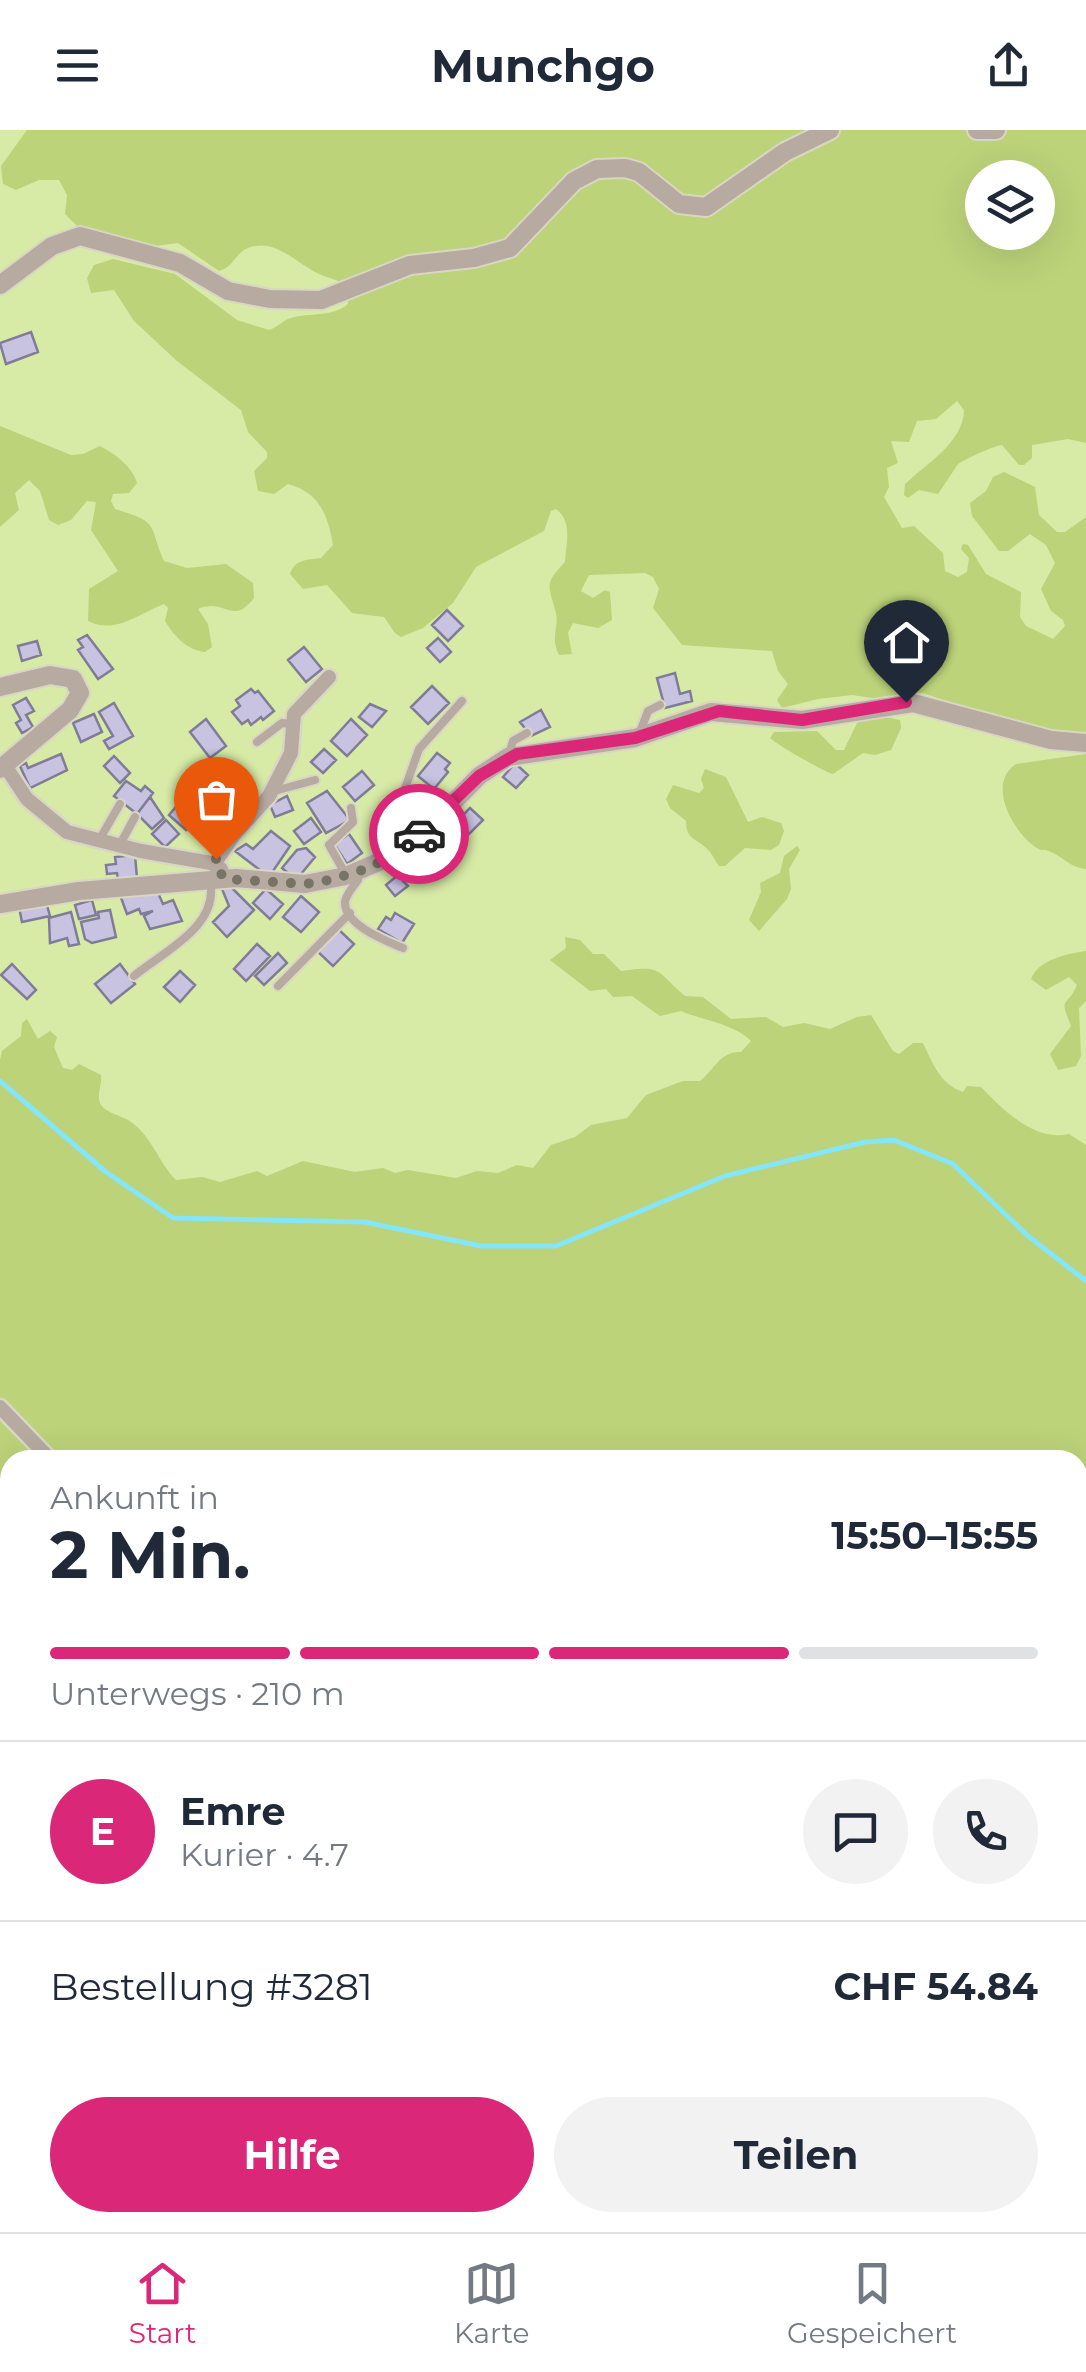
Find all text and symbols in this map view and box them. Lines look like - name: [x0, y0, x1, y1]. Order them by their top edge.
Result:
- icon: menu: [50, 38, 105, 93]
- text: Munchgo: [431, 38, 655, 93]
- icon: share: [981, 38, 1036, 93]
- map controls: [965, 160, 1055, 250]
- button: layers: [965, 160, 1055, 250]
- pin: [864, 600, 949, 703]
- icon: home: [879, 615, 934, 670]
- pin: [174, 757, 259, 860]
- icon: bag: [189, 772, 244, 827]
- courier: [369, 784, 469, 884]
- icon: car: [392, 807, 447, 862]
- text: Ankunft in: [50, 1478, 219, 1517]
- text: 15:50–15:55: [831, 1512, 1038, 1559]
- text: 2 Min.: [50, 1515, 250, 1594]
- text: Unterwegs · 210 m: [50, 1674, 345, 1713]
- button: chat: [803, 1779, 908, 1884]
- button: phone: [933, 1779, 1038, 1884]
- text: Emre: [180, 1788, 285, 1835]
- text: E: [90, 1808, 115, 1855]
- text: Kurier · 4.7: [180, 1835, 349, 1874]
- text: Bestellung #3281: [50, 1963, 373, 2010]
- text: CHF 54.84: [834, 1963, 1038, 2010]
- button: Hilfe: [50, 2097, 534, 2212]
- button: Teilen: [554, 2097, 1038, 2212]
- tab: Start: [129, 2256, 196, 2350]
- tab: Karte: [454, 2256, 529, 2350]
- tab: Gespeichert: [787, 2256, 957, 2350]

